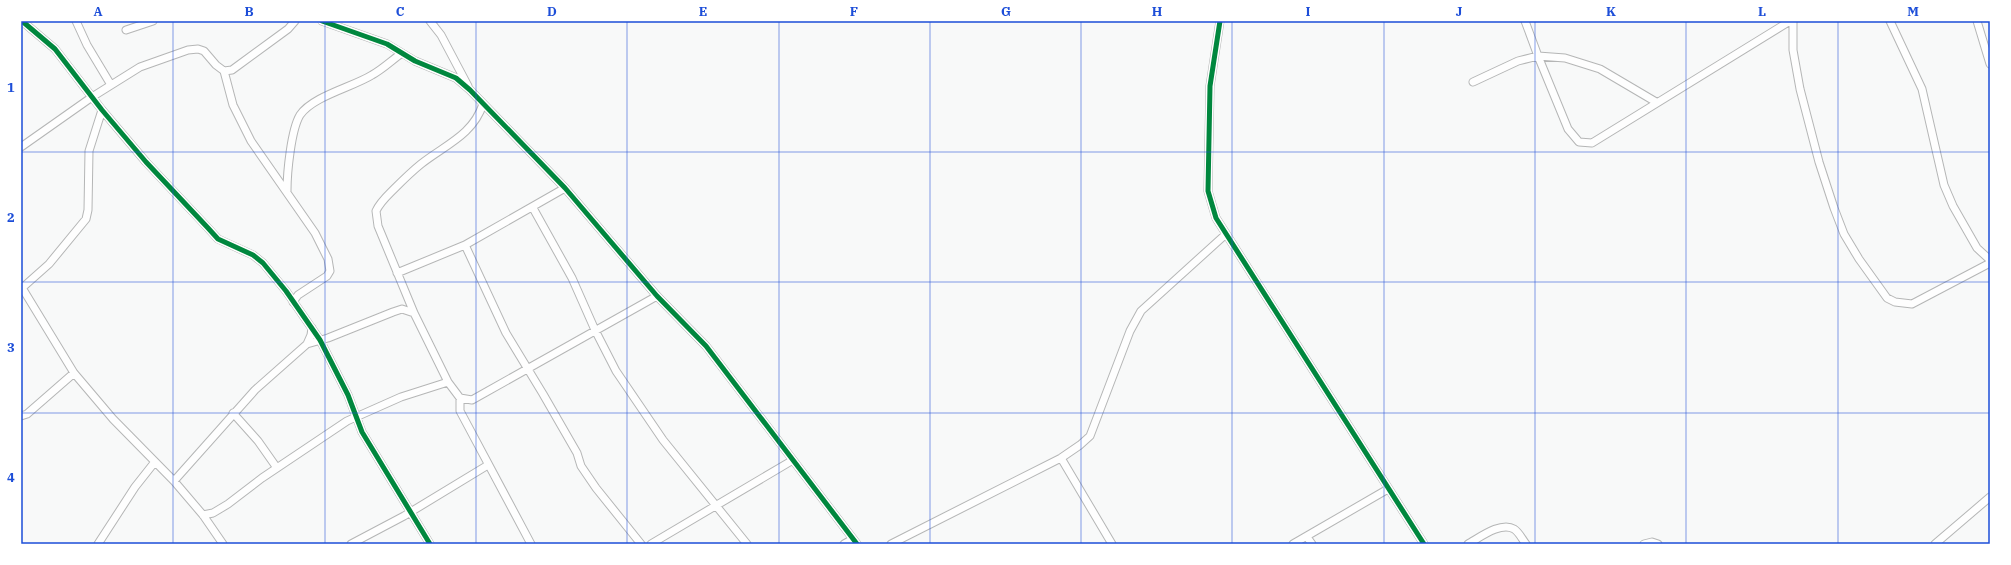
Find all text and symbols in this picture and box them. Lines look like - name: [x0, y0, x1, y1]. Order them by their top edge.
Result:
- text: A: [93, 3, 103, 20]
- text: B: [244, 3, 254, 20]
- text: C: [396, 3, 405, 20]
- text: D: [547, 3, 557, 20]
- text: E: [699, 3, 707, 20]
- text: F: [850, 3, 858, 20]
- text: G: [1001, 3, 1011, 20]
- text: H: [1152, 3, 1163, 20]
- text: I: [1306, 3, 1311, 20]
- text: J: [1456, 3, 1463, 20]
- text: K: [1606, 3, 1616, 20]
- text: L: [1758, 3, 1766, 20]
- text: M: [1907, 3, 1919, 20]
- text: 1: [7, 79, 15, 96]
- text: 2: [7, 209, 15, 226]
- text: 3: [7, 339, 15, 356]
- text: 4: [7, 469, 15, 486]

